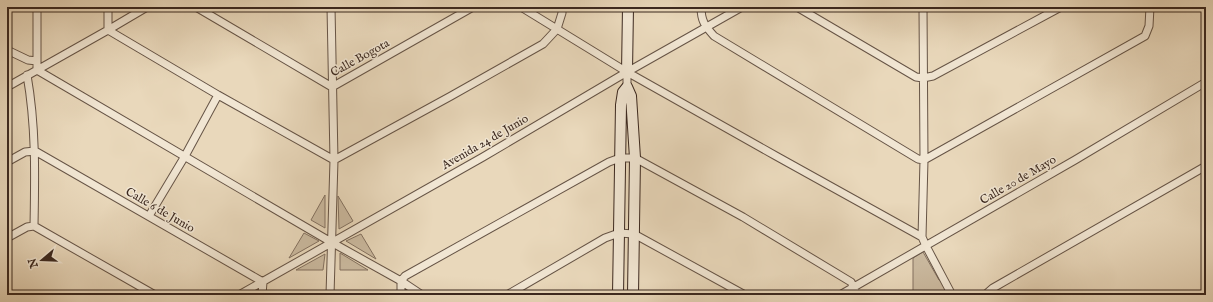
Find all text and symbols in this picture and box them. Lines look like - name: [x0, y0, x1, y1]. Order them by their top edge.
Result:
- street label: Calle Bogota: [328, 35, 393, 80]
- street label: Avenida 24 de Junio: [438, 111, 532, 174]
- street label: Calle 20 de Mayo: [977, 152, 1059, 208]
- street label: Calle 6 de Junio: [122, 184, 198, 237]
- north arrow: [22, 240, 62, 280]
- text: N: [25, 256, 42, 271]

